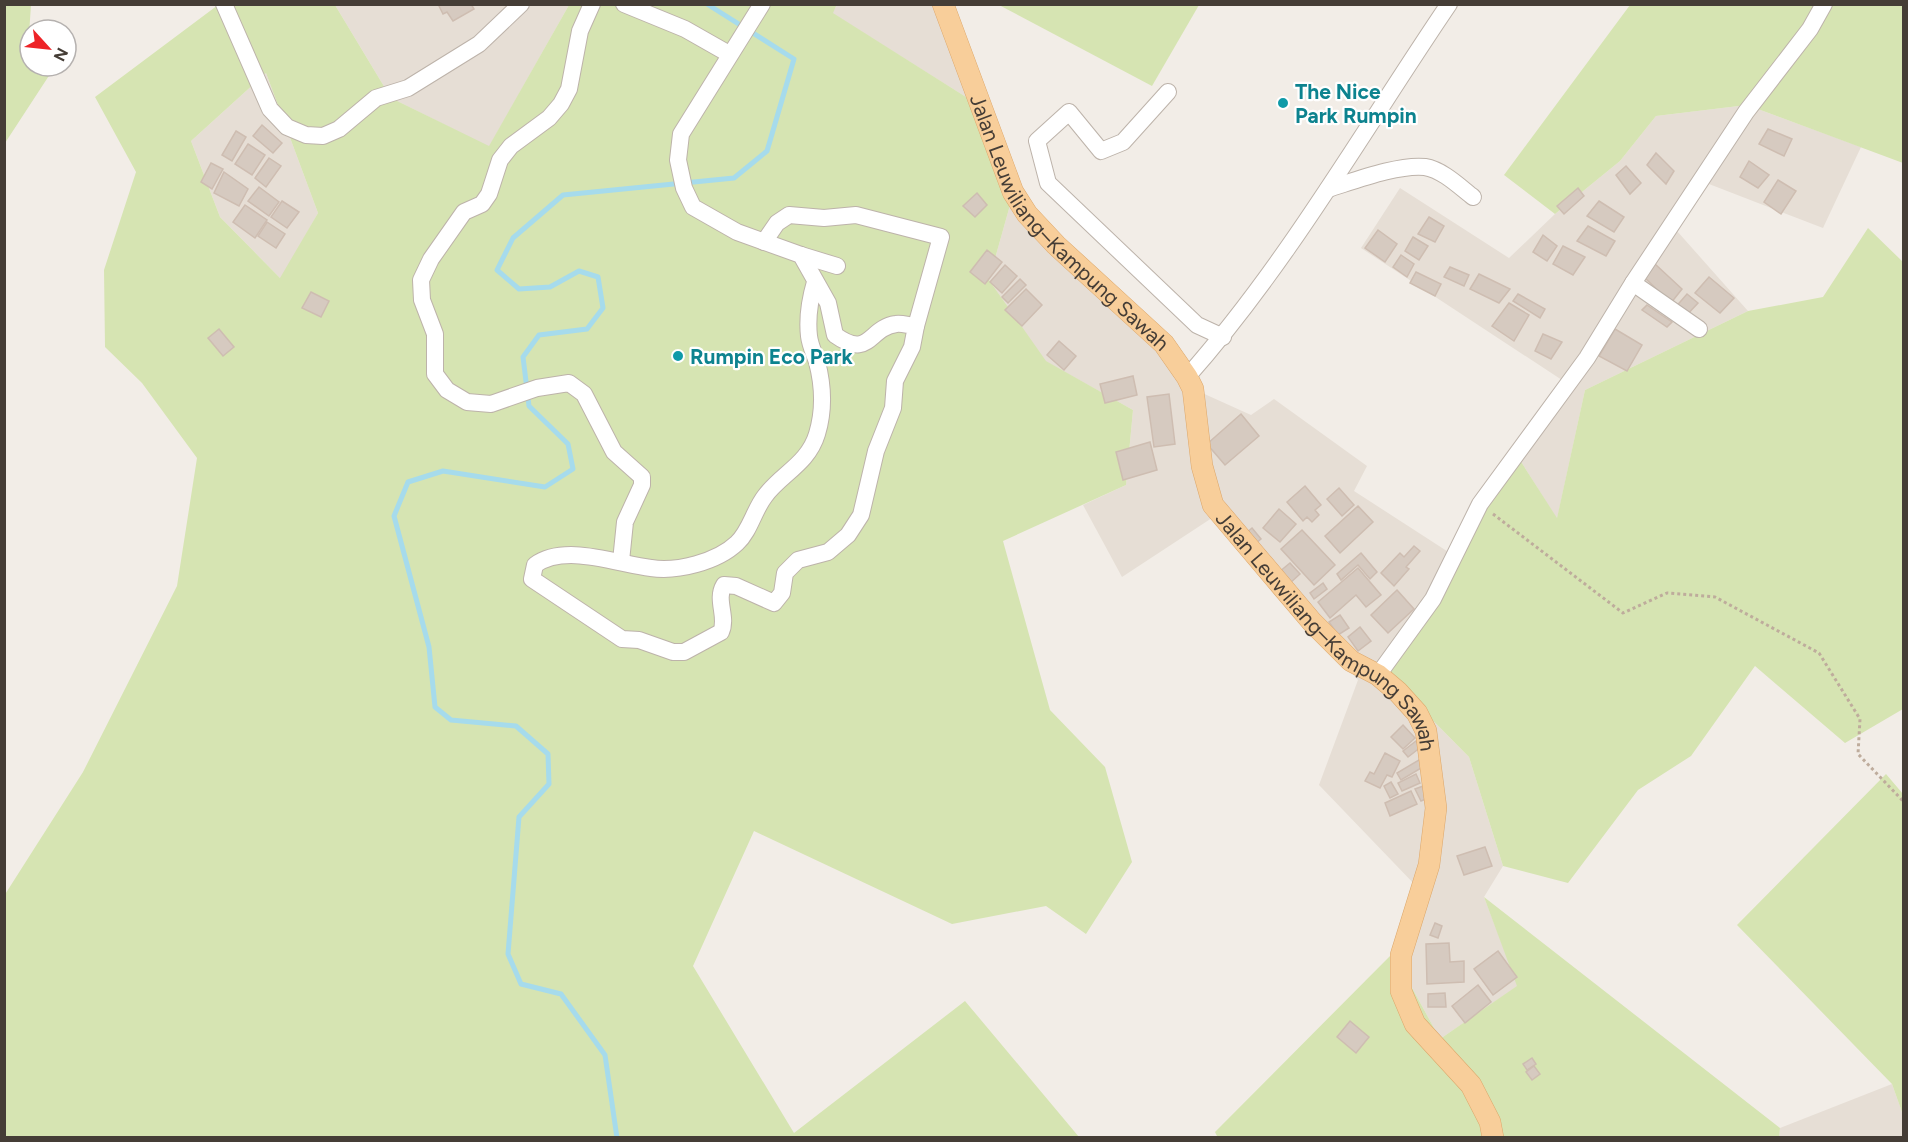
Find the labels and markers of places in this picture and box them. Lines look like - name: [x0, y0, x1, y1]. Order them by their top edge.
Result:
- place label: The Nice Park Rumpin: [1295, 79, 1417, 128]
- marker: The Nice Park Rumpin: [1276, 96, 1290, 110]
- place label: Rumpin Eco Park: [690, 344, 853, 369]
- marker: Rumpin Eco Park: [671, 349, 685, 363]

